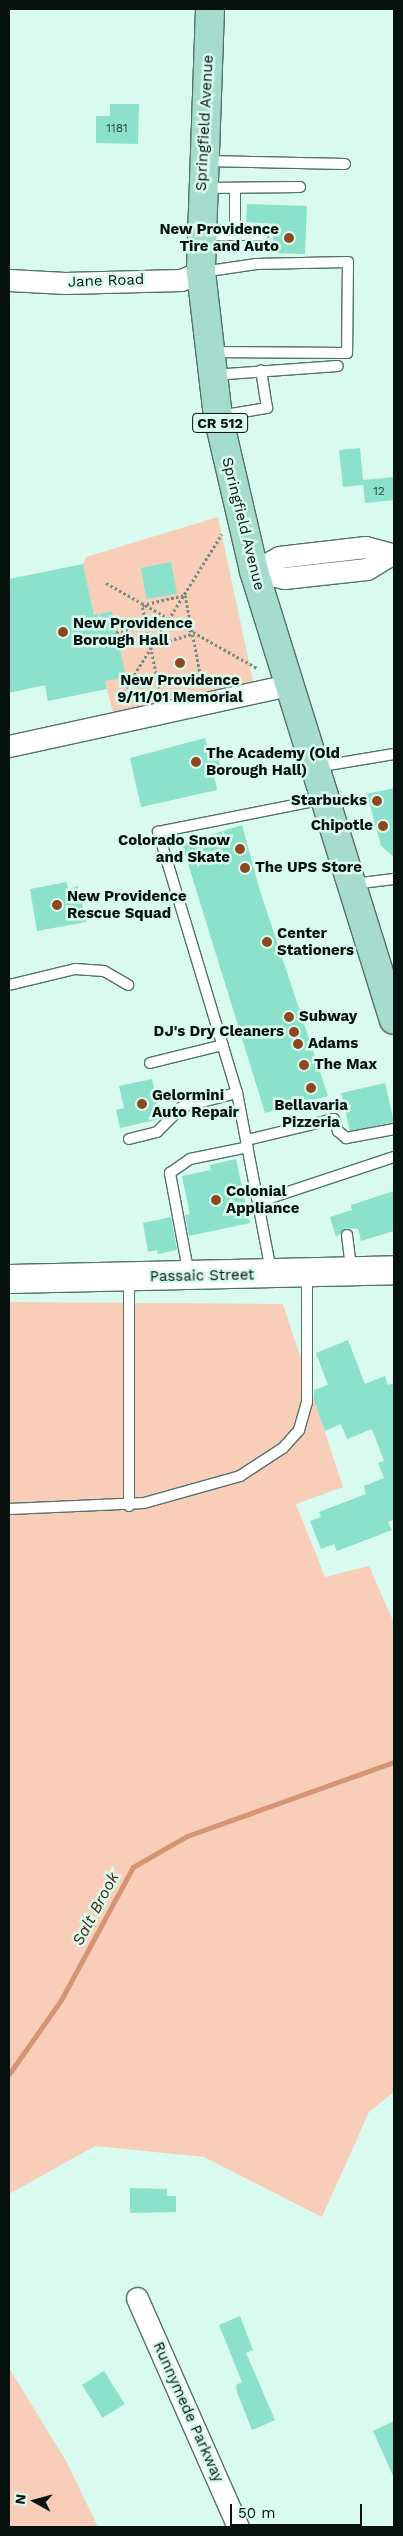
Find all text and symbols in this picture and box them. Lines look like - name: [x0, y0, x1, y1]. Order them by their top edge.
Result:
- street label: Springfield Avenue: [192, 54, 218, 192]
- house number: 1181: [106, 122, 128, 136]
- place label: New Providence Tire and Auto: [159, 220, 279, 255]
- marker: New Providence Tire and Auto: [283, 232, 295, 244]
- street label: Jane Road: [68, 271, 144, 291]
- road number: CR 512: [191, 412, 249, 434]
- street label: Springfield Avenue: [218, 455, 268, 593]
- house number: 12: [373, 485, 385, 499]
- place label: New Providence Borough Hall: [73, 614, 193, 649]
- marker: New Providence Borough Hall: [57, 626, 69, 638]
- marker: New Providence 9/11/01 Memorial: [174, 657, 186, 669]
- place label: New Providence 9/11/01 Memorial: [117, 671, 243, 706]
- place label: The Academy (Old Borough Hall): [206, 744, 341, 779]
- marker: The Academy (Old Borough Hall): [190, 756, 202, 768]
- place label: Starbucks: [291, 792, 367, 810]
- marker: Starbucks: [371, 795, 383, 807]
- place label: Chipotle: [311, 817, 373, 835]
- marker: Chipotle: [377, 820, 389, 832]
- place label: Colorado Snow and Skate: [118, 831, 230, 866]
- marker: Colorado Snow and Skate: [234, 843, 246, 855]
- place label: The UPS Store: [255, 859, 362, 877]
- marker: The UPS Store: [239, 862, 251, 874]
- place label: New Providence Rescue Squad: [67, 887, 187, 922]
- marker: New Providence Rescue Squad: [51, 899, 63, 911]
- place label: Center Stationers: [277, 924, 354, 959]
- marker: Center Stationers: [261, 936, 273, 948]
- place label: Subway: [299, 1008, 357, 1026]
- marker: Subway: [283, 1011, 295, 1023]
- place label: DJ's Dry Cleaners: [153, 1023, 284, 1041]
- marker: DJ's Dry Cleaners: [288, 1026, 300, 1038]
- place label: Adams: [308, 1035, 358, 1053]
- marker: Adams: [292, 1038, 304, 1050]
- place label: The Max: [314, 1056, 377, 1074]
- marker: The Max: [298, 1059, 310, 1071]
- marker: Bellavaria Pizzeria: [305, 1082, 317, 1094]
- place label: Gelormini Auto Repair: [152, 1086, 239, 1121]
- place label: Bellavaria Pizzeria: [274, 1096, 348, 1131]
- marker: Gelormini Auto Repair: [136, 1098, 148, 1110]
- place label: Colonial Appliance: [226, 1182, 299, 1217]
- marker: Colonial Appliance: [210, 1194, 222, 1206]
- street label: Passaic Street: [150, 1266, 254, 1286]
- water label: Salt Brook: [69, 1869, 123, 1949]
- street label: Runnymede Parkway: [149, 2339, 227, 2485]
- north arrow: [10, 2476, 60, 2526]
- text: N: [12, 2493, 29, 2505]
- scale bar: [233, 2494, 366, 2526]
- text: 50 m: [238, 2504, 275, 2522]

